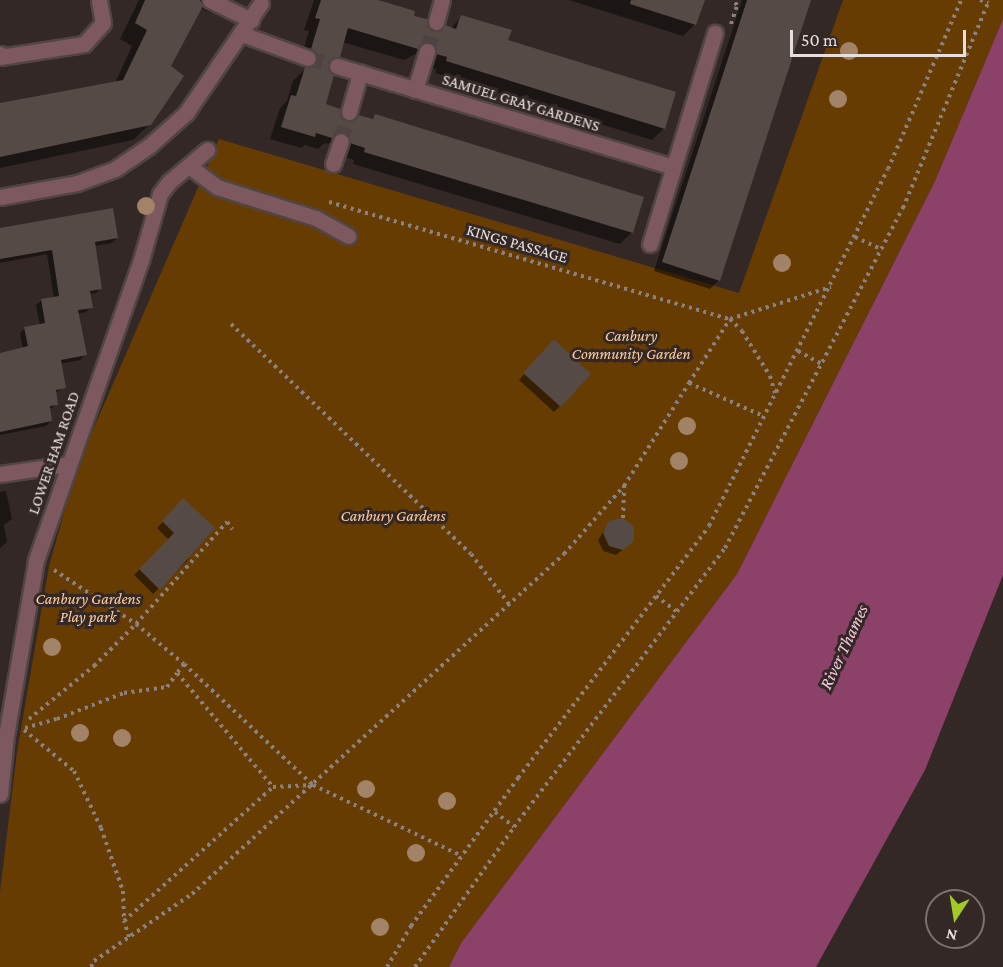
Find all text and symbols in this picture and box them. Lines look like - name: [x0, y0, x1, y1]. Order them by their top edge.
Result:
- scale bar: [793, 18, 968, 56]
- text: 50 m: [801, 30, 838, 50]
- street label: SAMUEL GRAY GARDENS: [440, 70, 602, 136]
- street label: KINGS PASSAGE: [464, 220, 570, 268]
- park label: Canbury Community Garden: [572, 326, 690, 364]
- street label: LOWER HAM ROAD: [24, 389, 84, 517]
- park label: Canbury Gardens: [340, 506, 446, 526]
- park label: Canbury Gardens Play park: [35, 589, 141, 627]
- water label: River Thames: [815, 601, 873, 693]
- north arrow: [925, 889, 985, 949]
- text: N: [944, 926, 959, 945]

